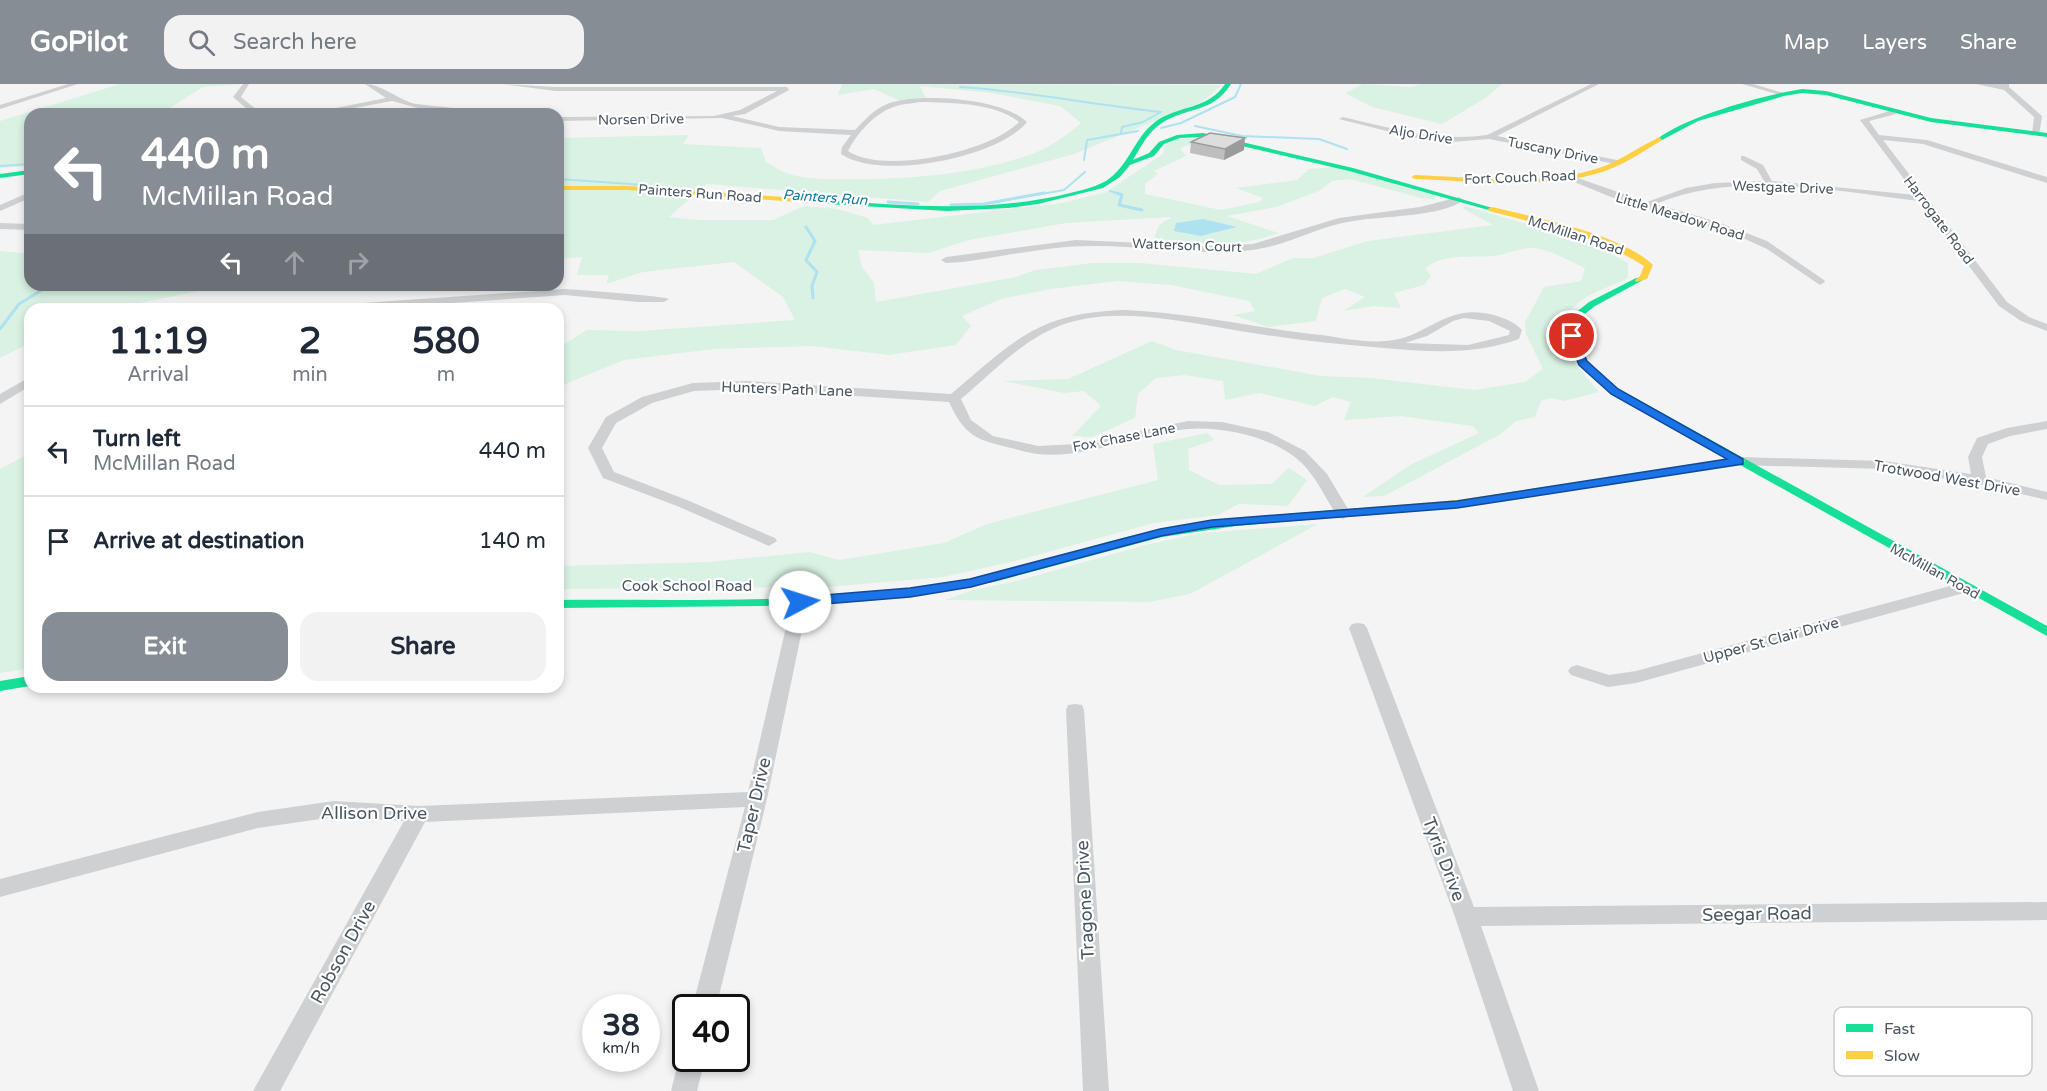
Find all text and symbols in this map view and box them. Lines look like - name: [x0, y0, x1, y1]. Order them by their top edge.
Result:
- search box: [164, 15, 584, 69]
- text: GoPilot: [30, 25, 128, 59]
- icon: search: [185, 26, 218, 59]
- text: Search here: [233, 29, 357, 55]
- text: Map: [1784, 30, 1829, 55]
- text: Layers: [1862, 30, 1927, 55]
- text: Share: [1960, 30, 2017, 55]
- street label: Norsen Drive: [598, 110, 684, 129]
- street label: Aljo Drive: [1388, 121, 1454, 148]
- text: 440 m: [141, 129, 270, 180]
- icon: left: [42, 132, 120, 210]
- street label: Tuscany Drive: [1506, 133, 1600, 168]
- street label: Fort Couch Road: [1464, 167, 1576, 188]
- street label: Harrogate Road: [1900, 173, 1977, 268]
- street label: Westgate Drive: [1732, 177, 1834, 198]
- text: McMillan Road: [141, 180, 334, 213]
- street label: Painters Run Road: [638, 181, 762, 206]
- water label: Painters Run: [782, 186, 868, 209]
- street label: Little Meadow Road: [1613, 189, 1746, 244]
- street label: McMillan Road: [1526, 212, 1626, 259]
- street label: Watterson Court: [1132, 235, 1243, 256]
- icon: left: [215, 246, 248, 279]
- icon: ahead: [278, 246, 311, 279]
- icon: right: [341, 246, 374, 279]
- pin: [1546, 310, 1597, 361]
- icon: arrive: [1555, 319, 1588, 352]
- text: 11:19: [108, 320, 208, 363]
- text: 2: [299, 320, 321, 363]
- text: 580: [412, 320, 480, 363]
- text: Arrival: [127, 363, 189, 387]
- text: min: [292, 363, 328, 387]
- text: m: [437, 363, 455, 387]
- street label: Hunters Path Lane: [721, 378, 853, 400]
- street label: Fox Chase Lane: [1071, 419, 1177, 456]
- text: Turn left: [93, 426, 181, 452]
- icon: left: [42, 435, 75, 468]
- text: 440 m: [479, 438, 546, 464]
- text: McMillan Road: [93, 452, 236, 476]
- street label: Trotwood West Drive: [1872, 456, 2022, 500]
- icon: arrive: [42, 525, 75, 558]
- text: Arrive at destination: [93, 528, 304, 554]
- text: 140 m: [479, 528, 546, 554]
- street label: McMillan Road: [1887, 540, 1983, 603]
- position arrow: [768, 570, 832, 634]
- street label: Cook School Road: [622, 577, 752, 595]
- button: Exit: [42, 612, 288, 681]
- button: Share: [300, 612, 546, 681]
- street label: Upper St Clair Drive: [1701, 613, 1841, 667]
- street label: Taper Drive: [732, 755, 776, 855]
- street label: Allison Drive: [321, 802, 427, 824]
- street label: Tyris Drive: [1418, 814, 1470, 904]
- street label: Tragone Drive: [1071, 840, 1099, 960]
- street label: Robson Drive: [306, 897, 380, 1007]
- street label: Seegar Road: [1702, 902, 1812, 926]
- speed limit sign: 40: [672, 994, 750, 1072]
- text: 38: [602, 1007, 640, 1044]
- legend: [1834, 1007, 2032, 1076]
- text: Fast: [1884, 1019, 1915, 1039]
- text: km/h: [602, 1039, 640, 1057]
- text: Slow: [1884, 1046, 1920, 1066]

